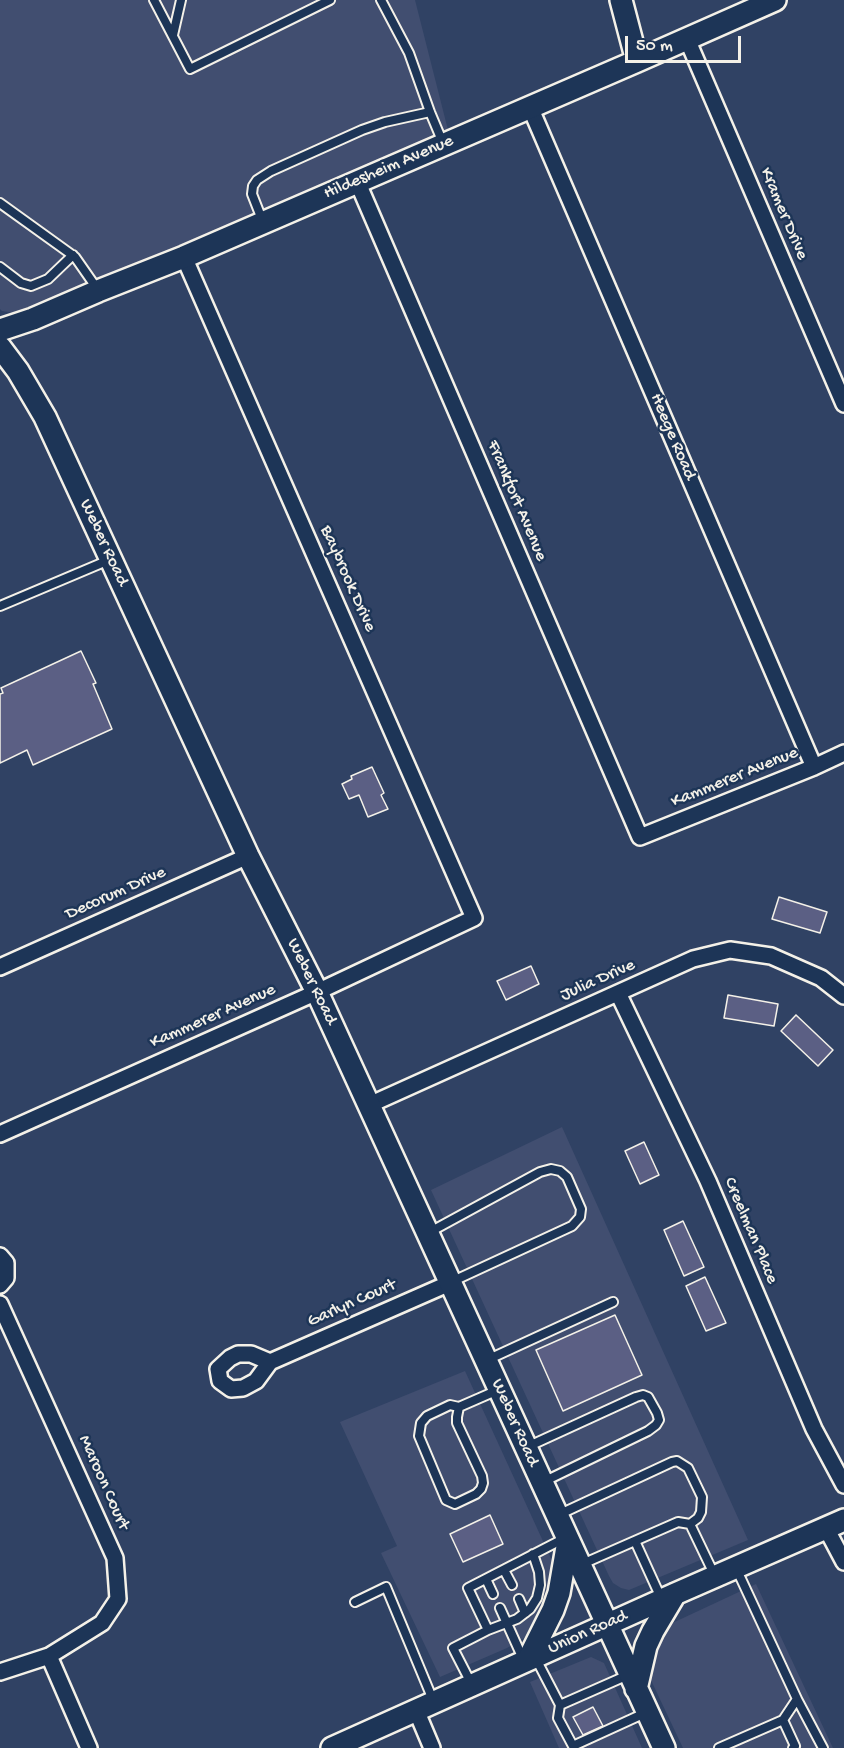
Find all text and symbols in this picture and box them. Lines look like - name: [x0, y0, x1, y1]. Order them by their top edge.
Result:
- scale bar: [628, 24, 744, 62]
- text: 50 m: [636, 36, 673, 57]
- street label: Hildesheim Avenue: [321, 131, 457, 205]
- street label: Kramer Drive: [754, 165, 812, 263]
- street label: Heege Road: [644, 390, 700, 484]
- street label: Frankfort Avenue: [481, 437, 551, 565]
- street label: Weber Road: [73, 496, 133, 590]
- street label: Baybrook Drive: [314, 522, 380, 636]
- street label: Kammerer Avenue: [668, 743, 802, 813]
- street label: Decorum Drive: [62, 862, 170, 926]
- street label: Weber Road: [281, 935, 341, 1029]
- street label: Julia Drive: [557, 955, 639, 1007]
- street label: Kammerer Avenue: [147, 980, 279, 1054]
- street label: Creelman Place: [718, 1175, 782, 1287]
- street label: Garlyn Court: [304, 1275, 400, 1333]
- street label: Weber Road: [485, 1376, 543, 1470]
- street label: Maroon Court: [72, 1432, 134, 1534]
- street label: Union Road: [545, 1606, 631, 1660]

